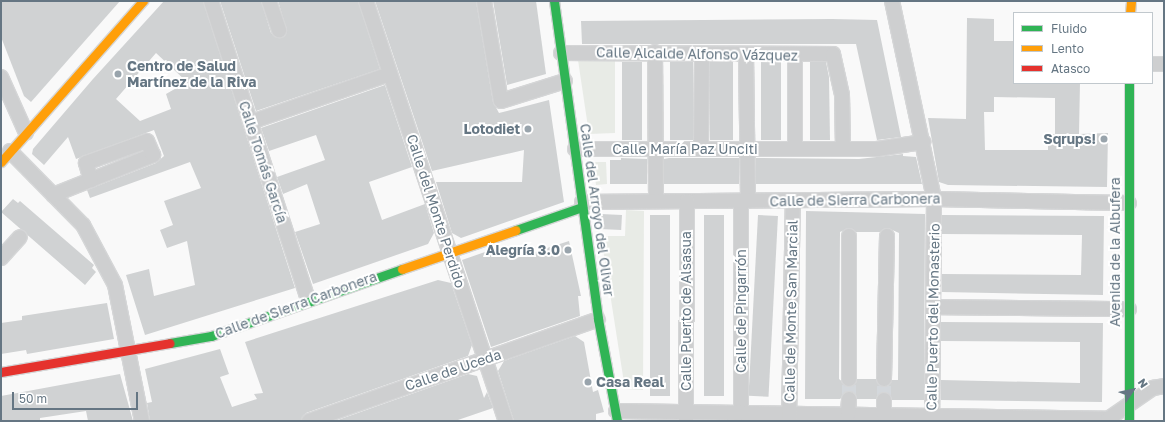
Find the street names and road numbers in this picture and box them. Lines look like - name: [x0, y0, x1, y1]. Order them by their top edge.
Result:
- street label: Calle Alcalde Alfonso Vázquez: [596, 44, 798, 64]
- street label: Calle Tomás García: [235, 99, 291, 225]
- street label: Calle del Arroyo del Olivar: [577, 122, 617, 298]
- street label: Calle del Monte Perdido: [403, 132, 469, 290]
- street label: Calle María Paz Unciti: [612, 141, 758, 157]
- street label: Avenida de la Albufera: [1107, 177, 1123, 327]
- street label: Calle de Sierra Carbonera: [769, 190, 941, 210]
- street label: Calle de Monte San Marcial: [781, 220, 801, 402]
- street label: Calle Puerto del Monasterio: [923, 223, 943, 411]
- street label: Calle Puerto de Alsasua: [678, 231, 694, 391]
- street label: Calle de Pingarrón: [733, 249, 749, 373]
- street label: Calle de Sierra Carbonera: [213, 268, 379, 342]
- street label: Calle de Uceda: [403, 346, 503, 394]

